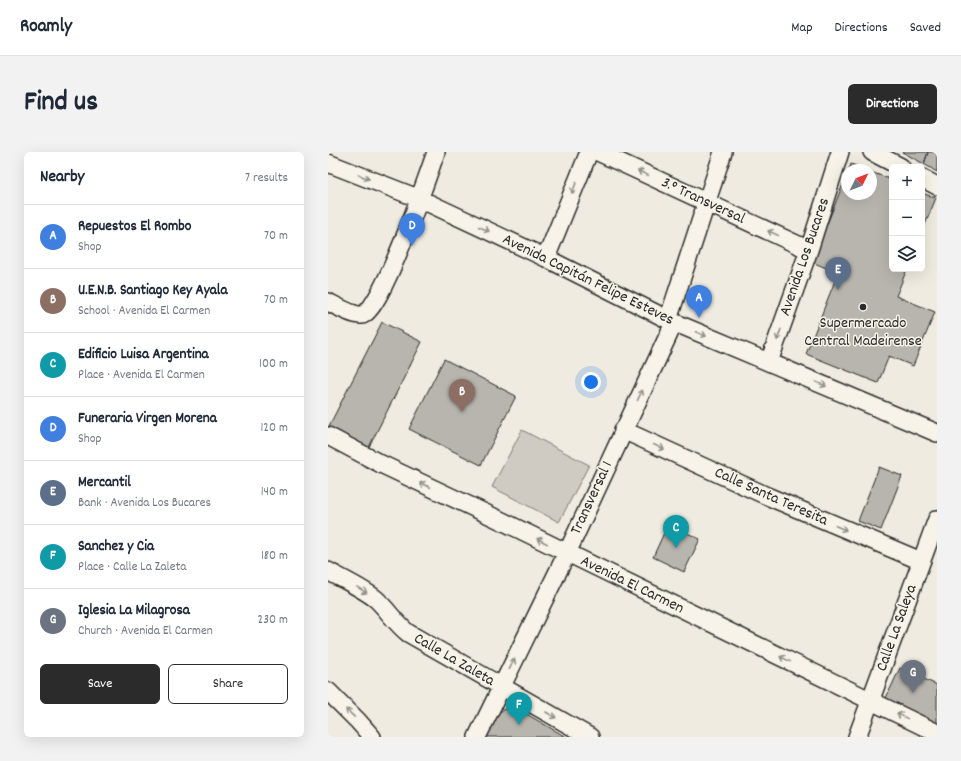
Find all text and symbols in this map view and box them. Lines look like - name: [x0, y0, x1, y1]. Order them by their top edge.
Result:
- text: Roamly: [20, 14, 72, 41]
- text: Map: [791, 18, 813, 38]
- text: Directions: [835, 18, 888, 38]
- text: Saved: [910, 18, 941, 38]
- text: Find us: [24, 84, 98, 124]
- button: Directions: [848, 84, 937, 124]
- north arrow: [841, 164, 877, 200]
- map controls: [889, 164, 925, 272]
- button: +: [889, 164, 925, 200]
- text: Nearby: [40, 166, 84, 190]
- one-way arrow: [637, 168, 649, 176]
- text: 7 results: [245, 169, 288, 188]
- street label: 3.° Transversal: [657, 172, 749, 231]
- one-way arrow: [358, 174, 370, 182]
- one-way arrow: [570, 182, 578, 194]
- street label: Avenida Los Bucares: [774, 195, 836, 319]
- button: −: [889, 200, 925, 236]
- pin: D: [399, 213, 425, 246]
- text: Repuestos El Rombo: [78, 216, 191, 238]
- one-way arrow: [477, 226, 489, 233]
- text: A: [49, 227, 57, 246]
- text: 70 m: [264, 227, 288, 246]
- street label: Avenida Capitán Felipe Esteves: [498, 228, 678, 332]
- one-way arrow: [768, 229, 780, 236]
- button: layers: [889, 236, 925, 272]
- text: Shop: [78, 238, 101, 257]
- pin: E: [825, 257, 851, 290]
- text: U.E.N.B. Santiago Key Ayala: [78, 280, 227, 302]
- pin: A: [686, 285, 712, 318]
- text: B: [50, 291, 56, 310]
- text: 70 m: [264, 291, 288, 310]
- text: School · Avenida El Carmen: [78, 302, 210, 321]
- marker: Supermercado Central Madeirense: [858, 302, 868, 312]
- place label: Supermercado Central Madeirense: [804, 312, 922, 353]
- one-way arrow: [774, 328, 782, 340]
- one-way arrow: [695, 331, 707, 339]
- text: Edificio Luisa Argentina: [78, 344, 209, 366]
- text: C: [50, 355, 56, 374]
- text: 100 m: [259, 355, 288, 374]
- text: Place · Avenida El Carmen: [78, 366, 205, 385]
- your location: [581, 372, 601, 392]
- pin: B: [449, 379, 475, 412]
- one-way arrow: [815, 381, 827, 388]
- one-way arrow: [637, 389, 644, 401]
- text: Funeraria Virgen Morena: [78, 408, 217, 430]
- text: D: [50, 419, 56, 438]
- text: 120 m: [260, 419, 288, 438]
- text: Shop: [78, 430, 101, 449]
- one-way arrow: [652, 443, 664, 451]
- street label: Transversal 1: [565, 457, 619, 539]
- street label: Calle Santa Teresita: [710, 462, 832, 533]
- text: Mercantil: [78, 472, 131, 494]
- one-way arrow: [419, 481, 431, 488]
- text: E: [50, 483, 56, 502]
- text: 140 m: [261, 483, 288, 502]
- text: Bank · Avenida Los Bucares: [78, 494, 211, 513]
- pin: C: [663, 515, 689, 548]
- one-way arrow: [835, 525, 847, 532]
- text: Sanchez y Cia: [78, 536, 154, 558]
- one-way arrow: [537, 537, 549, 544]
- text: F: [50, 547, 56, 566]
- text: 180 m: [261, 547, 288, 566]
- street label: Avenida El Carmen: [576, 550, 688, 620]
- text: Place · Calle La Zaleta: [78, 558, 186, 577]
- street label: Calle La Saleya: [871, 581, 924, 675]
- one-way arrow: [356, 586, 368, 594]
- text: Iglesia La Milagrosa: [78, 600, 190, 622]
- text: G: [50, 611, 56, 630]
- text: 230 m: [258, 611, 288, 630]
- text: Church · Avenida El Carmen: [78, 622, 213, 641]
- street label: Calle La Zaleta: [409, 627, 499, 693]
- one-way arrow: [779, 655, 791, 662]
- one-way arrow: [509, 658, 516, 670]
- pin: G: [900, 660, 926, 693]
- button: Save: [40, 664, 160, 704]
- button: Share: [168, 664, 288, 704]
- pin: F: [506, 692, 532, 725]
- one-way arrow: [345, 708, 355, 718]
- one-way arrow: [545, 711, 557, 719]
- one-way arrow: [896, 712, 908, 719]

